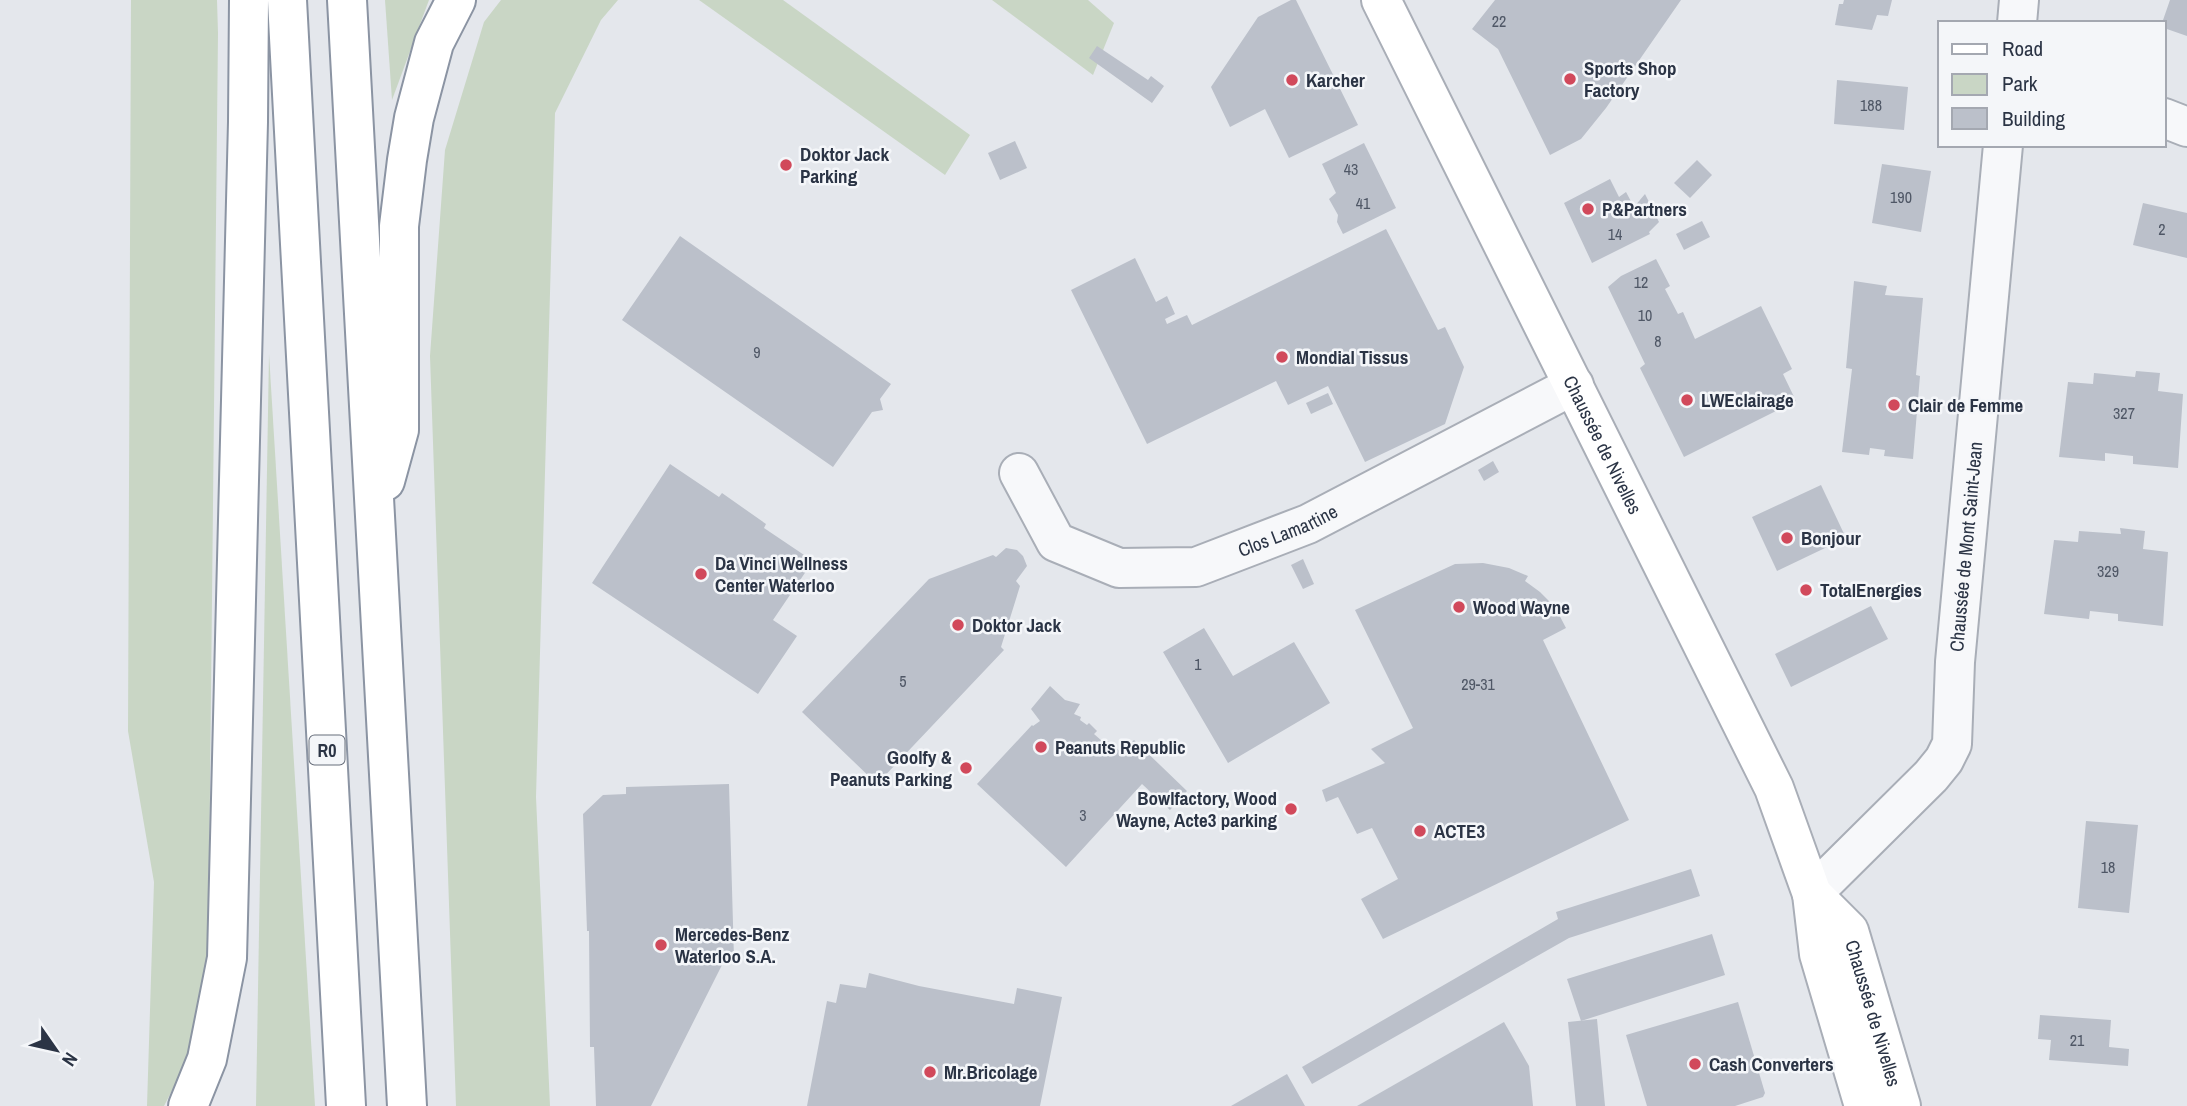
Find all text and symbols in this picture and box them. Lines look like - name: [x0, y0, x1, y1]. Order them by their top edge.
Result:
- house number: 22: [1492, 10, 1506, 32]
- legend: [1938, 21, 2166, 147]
- text: Road: [2002, 34, 2043, 63]
- place label: Sports Shop Factory: [1584, 55, 1677, 103]
- place label: Karcher: [1306, 67, 1365, 93]
- text: Park: [2002, 69, 2038, 98]
- marker: Sports Shop Factory: [1562, 71, 1578, 87]
- marker: Karcher: [1284, 72, 1300, 88]
- house number: 188: [1860, 94, 1882, 116]
- text: Building: [2002, 104, 2066, 133]
- place label: Doktor Jack Parking: [800, 141, 890, 189]
- marker: Doktor Jack Parking: [778, 157, 794, 173]
- house number: 43: [1344, 158, 1358, 180]
- house number: 190: [1890, 186, 1912, 208]
- house number: 41: [1356, 192, 1371, 214]
- place label: P&Partners: [1602, 196, 1687, 222]
- marker: P&Partners: [1580, 201, 1596, 217]
- house number: 2: [2158, 218, 2166, 240]
- house number: 14: [1608, 223, 1622, 245]
- house number: 12: [1634, 271, 1648, 293]
- house number: 10: [1638, 304, 1652, 326]
- house number: 8: [1654, 330, 1662, 352]
- house number: 9: [753, 341, 761, 363]
- place label: Mondial Tissus: [1296, 344, 1408, 370]
- marker: Mondial Tissus: [1274, 349, 1290, 365]
- street label: Chaussée de Nivelles: [1557, 371, 1648, 519]
- place label: LWEclairage: [1701, 387, 1794, 413]
- marker: LWEclairage: [1679, 392, 1695, 408]
- place label: Clair de Femme: [1908, 392, 2024, 418]
- marker: Clair de Femme: [1886, 397, 1902, 413]
- house number: 327: [2113, 402, 2135, 424]
- street label: Chaussée de Mont Saint-Jean: [1943, 441, 1988, 653]
- street label: Clos Lamartine: [1234, 498, 1342, 563]
- place label: Bonjour: [1801, 525, 1861, 551]
- marker: Bonjour: [1779, 530, 1795, 546]
- place label: Da Vinci Wellness Center Waterloo: [715, 550, 848, 598]
- house number: 329: [2097, 560, 2119, 582]
- marker: Da Vinci Wellness Center Waterloo: [693, 566, 709, 582]
- place label: TotalEnergies: [1820, 577, 1922, 603]
- marker: TotalEnergies: [1798, 582, 1814, 598]
- place label: Wood Wayne: [1473, 594, 1570, 620]
- marker: Wood Wayne: [1451, 599, 1467, 615]
- place label: Doktor Jack: [972, 612, 1062, 638]
- marker: Doktor Jack: [950, 617, 966, 633]
- house number: 1: [1194, 653, 1202, 675]
- house number: 5: [899, 670, 907, 692]
- house number: 29-31: [1461, 673, 1495, 695]
- place label: Peanuts Republic: [1055, 734, 1186, 760]
- road number: R0: [310, 736, 344, 764]
- marker: Peanuts Republic: [1033, 739, 1049, 755]
- place label: Goolfy & Peanuts Parking: [830, 744, 952, 792]
- marker: Goolfy & Peanuts Parking: [958, 760, 974, 776]
- place label: Bowlfactory, Wood Wayne, Acte3 parking: [1116, 785, 1277, 833]
- marker: Bowlfactory, Wood Wayne, Acte3 parking: [1283, 801, 1299, 817]
- house number: 3: [1079, 804, 1087, 826]
- place label: ACTE3: [1434, 818, 1485, 844]
- marker: ACTE3: [1412, 823, 1428, 839]
- house number: 18: [2101, 856, 2115, 878]
- place label: Mercedes-Benz Waterloo S.A.: [675, 921, 789, 969]
- marker: Mercedes-Benz Waterloo S.A.: [653, 937, 669, 953]
- street label: Chaussée de Nivelles: [1839, 937, 1908, 1090]
- north arrow: [21, 1015, 91, 1085]
- house number: 21: [2070, 1029, 2085, 1051]
- text: N: [56, 1048, 84, 1071]
- place label: Cash Converters: [1709, 1051, 1834, 1077]
- marker: Cash Converters: [1687, 1056, 1703, 1072]
- place label: Mr.Bricolage: [944, 1059, 1038, 1085]
- marker: Mr.Bricolage: [922, 1064, 938, 1080]

